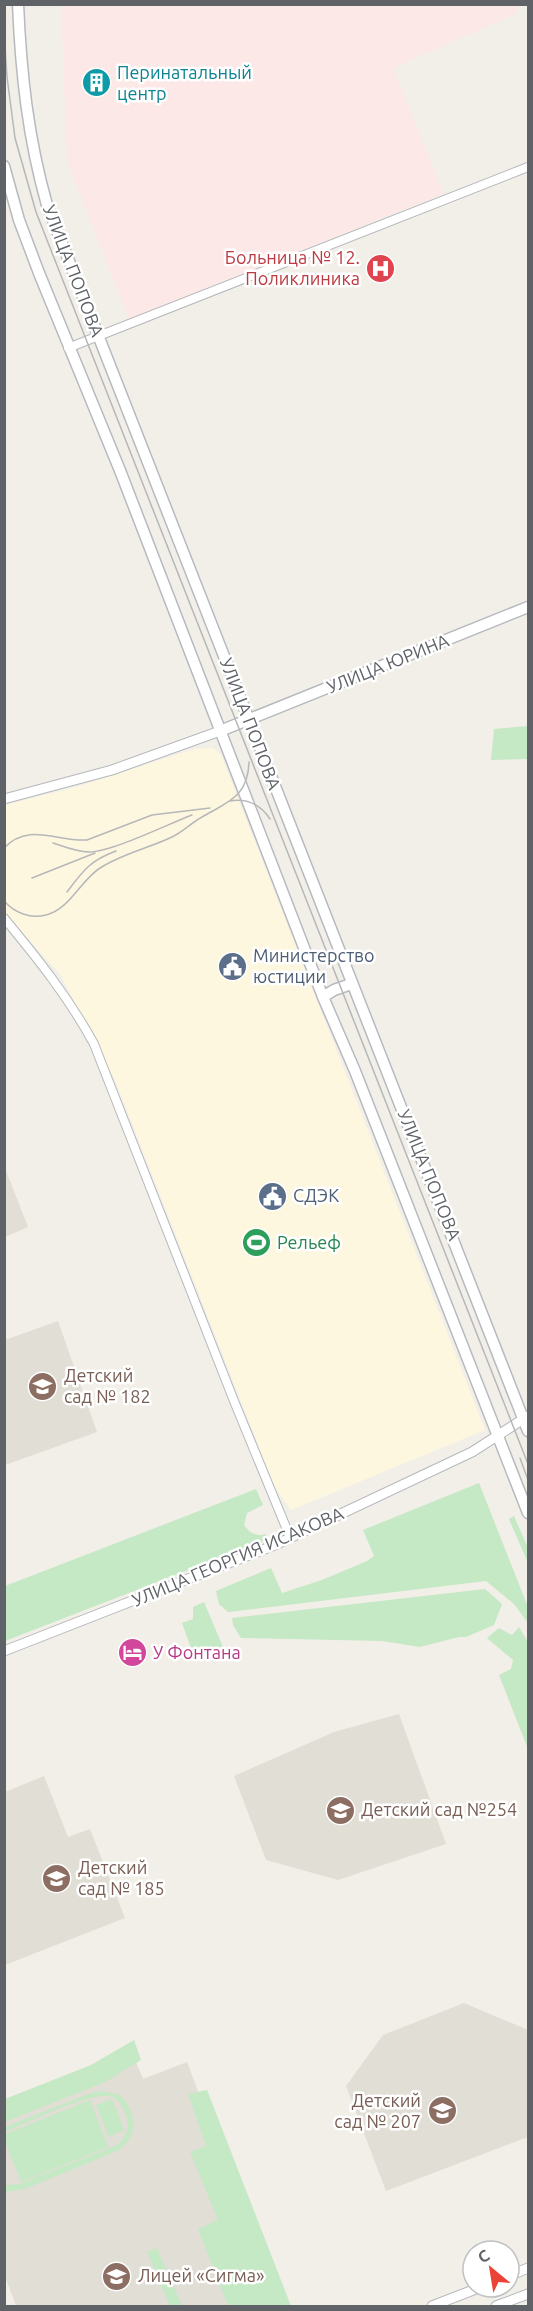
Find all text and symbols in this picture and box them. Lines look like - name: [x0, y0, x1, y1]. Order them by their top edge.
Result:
- place label: Перинатальный центр: [117, 62, 252, 103]
- building icon: Перинатальный центр: [80, 67, 112, 99]
- street label: УЛИЦА ПОПОВА: [40, 202, 108, 340]
- place label: Больница № 12. Поликлиника: [225, 247, 360, 288]
- hospital icon: Больница № 12. Поликлиника: [365, 252, 397, 284]
- street label: УЛИЦА ЮРИНА: [324, 629, 452, 697]
- street label: УЛИЦА ПОПОВА: [217, 655, 285, 793]
- place label: Министерство юстиции: [253, 945, 375, 986]
- public building icon: Министерство юстиции: [216, 950, 248, 982]
- street label: УЛИЦА ПОПОВА: [395, 1106, 465, 1243]
- public building icon: СДЭК: [256, 1180, 288, 1212]
- place label: СДЭК: [293, 1185, 339, 1205]
- sports icon: Рельеф: [240, 1227, 272, 1259]
- place label: Рельеф: [277, 1232, 341, 1252]
- place label: Детский сад № 182: [64, 1365, 151, 1406]
- school or university icon: Детский сад № 182: [27, 1370, 59, 1402]
- street label: УЛИЦА ГЕОРГИЯ ИСАКОВА: [129, 1502, 347, 1610]
- hotel icon: У Фонтана: [116, 1637, 148, 1669]
- place label: У Фонтана: [153, 1642, 241, 1662]
- school or university icon: Детский сад №254: [324, 1794, 356, 1826]
- place label: Детский сад №254: [361, 1799, 517, 1819]
- place label: Детский сад № 185: [78, 1857, 165, 1898]
- school or university icon: Детский сад № 185: [41, 1862, 73, 1894]
- place label: Детский сад № 207: [334, 2090, 421, 2131]
- school or university icon: Детский сад № 207: [426, 2095, 458, 2127]
- north arrow: [461, 2239, 521, 2299]
- text: С: [475, 2246, 492, 2266]
- school or university icon: Лицей «Сигма»: [101, 2260, 133, 2292]
- place label: Лицей «Сигма»: [138, 2265, 264, 2285]

